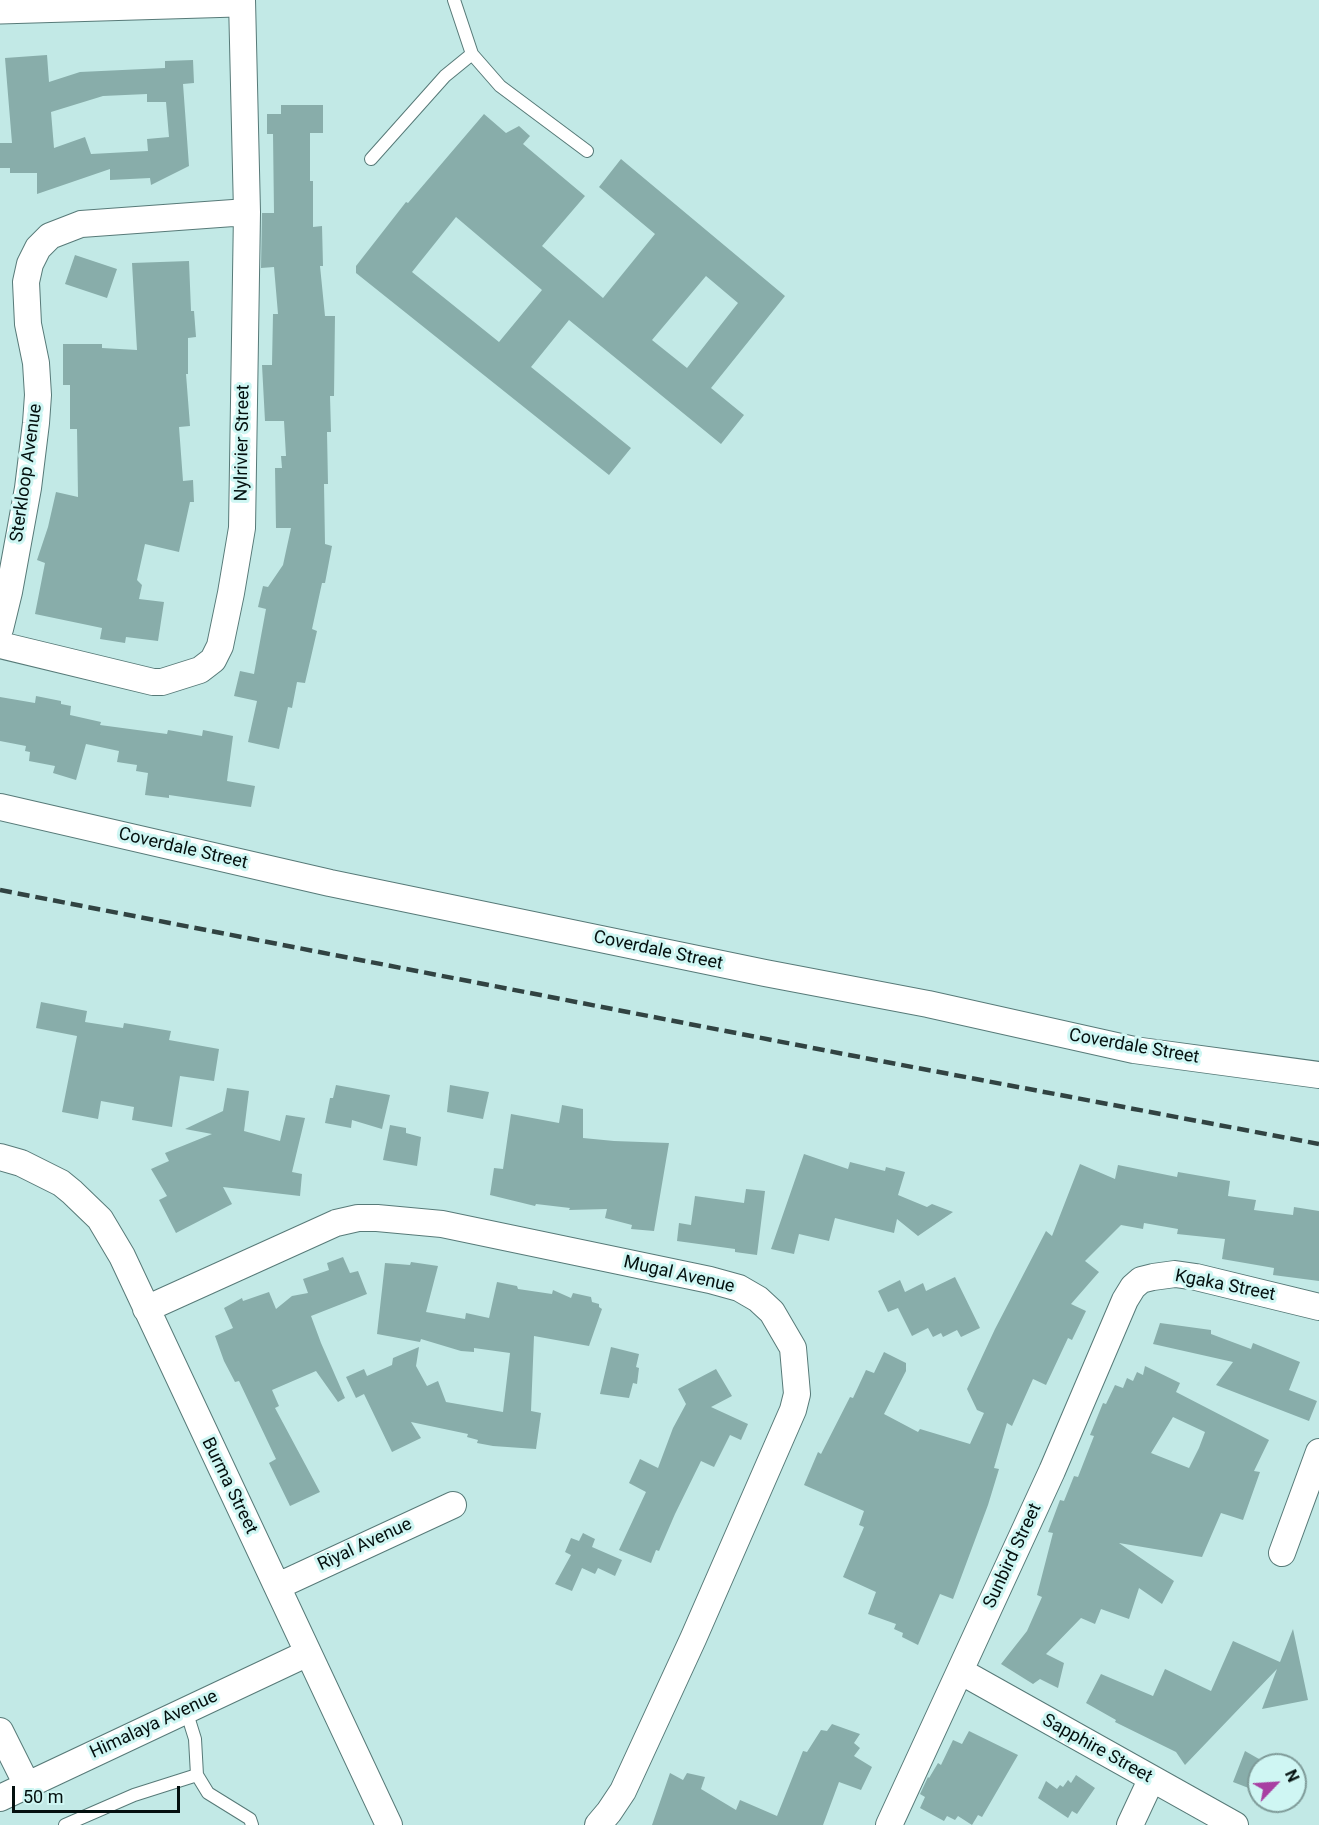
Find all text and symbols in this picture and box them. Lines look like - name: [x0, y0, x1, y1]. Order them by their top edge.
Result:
- street label: Nylrivier Street: [231, 384, 255, 502]
- street label: Sterkloop Avenue: [7, 402, 47, 544]
- street label: Coverdale Street: [116, 824, 250, 874]
- street label: Coverdale Street: [591, 927, 725, 975]
- street label: Coverdale Street: [1067, 1025, 1201, 1069]
- street label: Mugal Avenue: [621, 1252, 737, 1298]
- street label: Kgaka Street: [1173, 1266, 1277, 1306]
- street label: Burma Street: [196, 1434, 262, 1538]
- street label: Sunbird Street: [979, 1500, 1047, 1612]
- street label: Riyal Avenue: [315, 1514, 415, 1576]
- street label: Himalaya Avenue: [87, 1686, 221, 1764]
- street label: Sapphire Street: [1038, 1710, 1156, 1788]
- north arrow: [1247, 1753, 1307, 1813]
- text: N: [1281, 1767, 1303, 1785]
- scale bar: [15, 1774, 183, 1812]
- text: 50 m: [23, 1786, 63, 1807]

